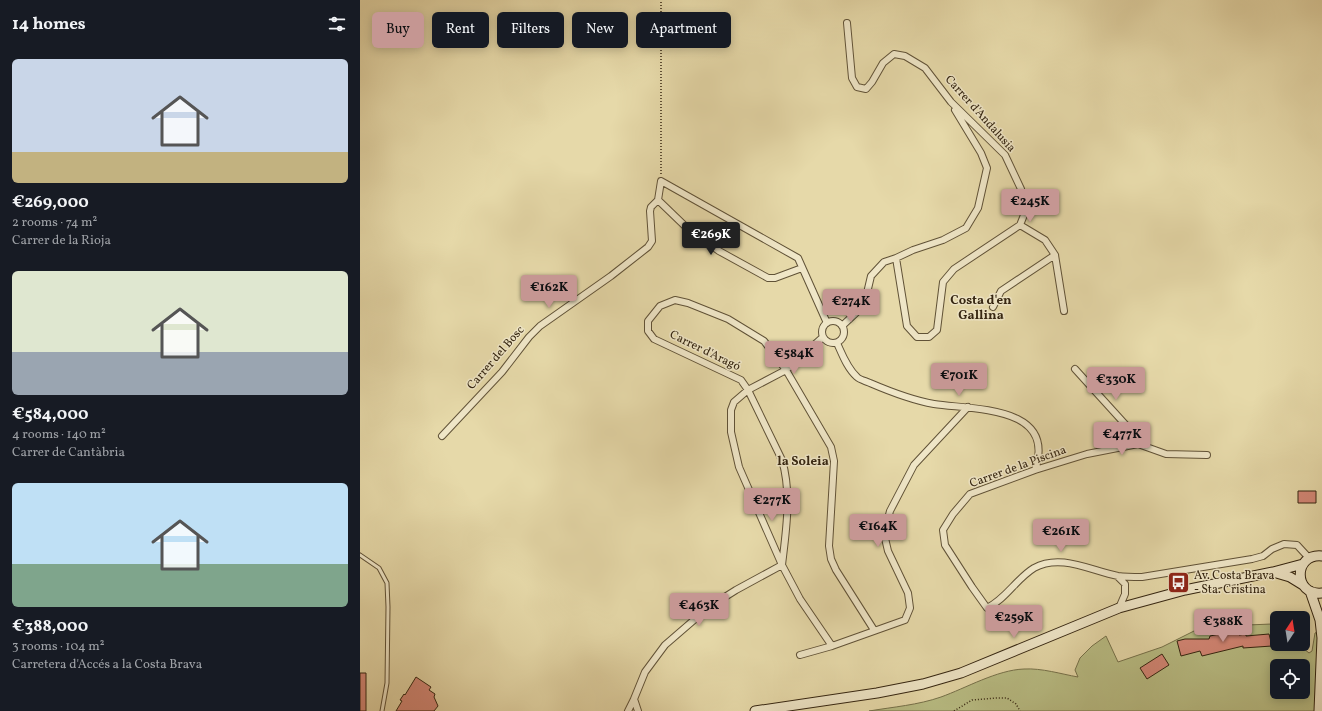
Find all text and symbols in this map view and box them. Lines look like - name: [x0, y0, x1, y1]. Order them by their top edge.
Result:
- chip: Buy: [372, 12, 424, 48]
- chip: Rent: [432, 12, 489, 48]
- chip: Filters: [497, 12, 564, 48]
- chip: New: [572, 12, 628, 48]
- chip: Apartment: [636, 12, 731, 48]
- text: 14 homes: [12, 13, 86, 36]
- icon: filters: [326, 13, 348, 35]
- street label: Carrer d'Andalusia: [941, 72, 1019, 156]
- icon: home: [144, 85, 216, 157]
- pin: €245K: [1002, 189, 1058, 223]
- text: €269,000: [12, 191, 89, 214]
- text: €245K: [1010, 193, 1050, 211]
- text: 2 rooms · 74 m²: [12, 214, 97, 232]
- pin: €269K: [683, 222, 739, 256]
- text: €269K: [691, 226, 731, 244]
- text: Carrer de la Rioja: [12, 232, 111, 250]
- pin: €162K: [521, 275, 577, 309]
- text: €162K: [530, 279, 568, 297]
- pin: €274K: [823, 289, 879, 323]
- district label: Costa d'en Gallina: [950, 292, 1012, 325]
- text: €274K: [832, 293, 870, 311]
- icon: home: [144, 297, 216, 369]
- street label: Carrer del Bosc: [464, 323, 528, 393]
- street label: Carrer d'Aragó: [667, 327, 743, 375]
- pin: €584K: [766, 341, 822, 375]
- text: €584K: [774, 345, 814, 363]
- pin: €701K: [931, 363, 987, 397]
- text: €701K: [940, 367, 978, 385]
- pin: €330K: [1088, 367, 1144, 401]
- text: €330K: [1096, 371, 1136, 389]
- text: €584,000: [12, 403, 89, 426]
- pin: €477K: [1094, 422, 1150, 456]
- text: 4 rooms · 140 m²: [12, 426, 106, 444]
- text: €477K: [1102, 426, 1142, 444]
- street label: Carrer de la Piscina: [968, 442, 1069, 492]
- text: Carrer de Cantàbria: [12, 444, 125, 462]
- district label: la Soleia: [777, 453, 829, 471]
- pin: €277K: [744, 488, 800, 522]
- text: €277K: [753, 492, 791, 510]
- icon: home: [144, 509, 216, 581]
- pin: €164K: [850, 514, 906, 548]
- text: €164K: [858, 518, 898, 536]
- pin: €261K: [1033, 519, 1089, 553]
- text: €261K: [1042, 523, 1080, 541]
- place label: Av. Costa Brava - Sta. Cristina: [1194, 568, 1275, 598]
- bus stop icon: Av. Costa Brava - Sta. Cristina: [1166, 570, 1192, 596]
- pin: €463K: [671, 593, 727, 627]
- text: €463K: [679, 597, 719, 615]
- pin: €259K: [986, 605, 1042, 639]
- text: €259K: [994, 609, 1034, 627]
- pin: €388K: [1195, 609, 1251, 643]
- north arrow: [1270, 611, 1310, 651]
- map controls: [1270, 611, 1310, 699]
- text: €388K: [1203, 613, 1243, 631]
- text: €388,000: [12, 615, 88, 638]
- text: 3 rooms · 104 m²: [12, 638, 105, 656]
- text: Carretera d'Accés a la Costa Brava: [12, 656, 202, 674]
- button: locate: [1270, 659, 1310, 699]

